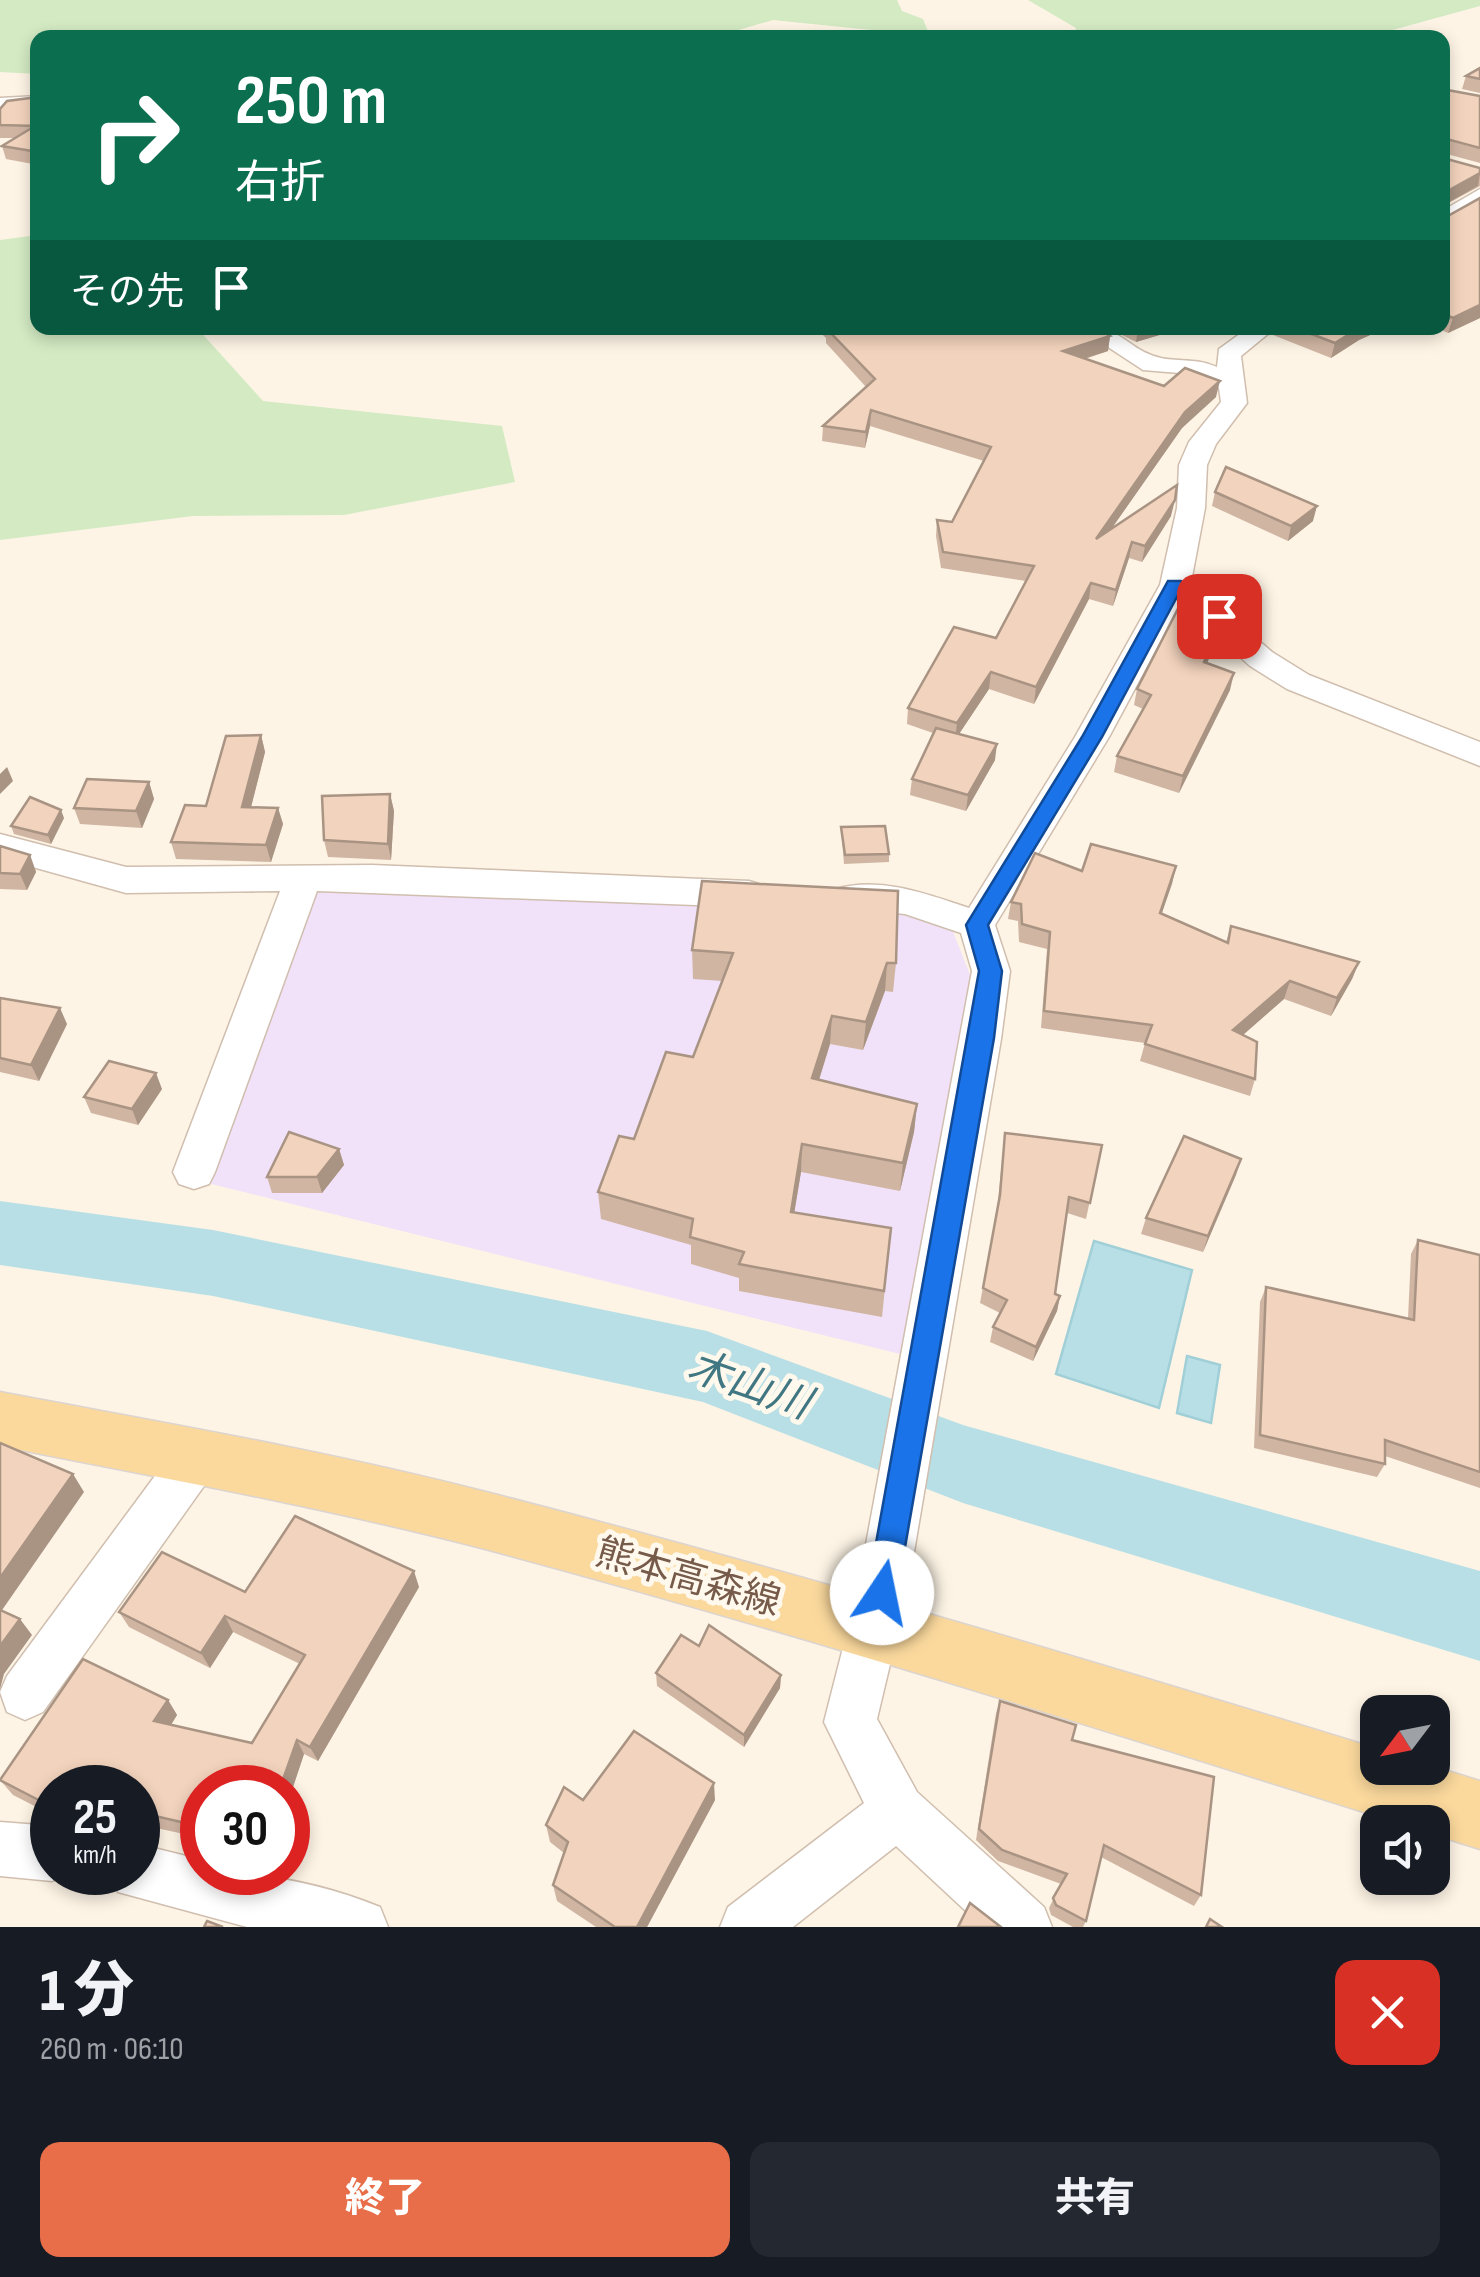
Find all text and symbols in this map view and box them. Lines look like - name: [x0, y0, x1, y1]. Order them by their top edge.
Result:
- text: 250 m: [235, 60, 387, 144]
- icon: right: [70, 70, 200, 200]
- text: 右折: [235, 156, 325, 211]
- icon: arrive: [204, 260, 259, 315]
- text: その先: [70, 270, 184, 315]
- pin: [1177, 574, 1262, 659]
- icon: arrive: [1192, 589, 1247, 644]
- water label: 木山川: [681, 1341, 821, 1432]
- street label: 熊本高森線: [590, 1530, 786, 1626]
- position arrow: [830, 1541, 934, 1645]
- north arrow: [1360, 1695, 1450, 1785]
- map controls: [1360, 1695, 1450, 1895]
- speed limit sign: 30: [180, 1765, 310, 1895]
- text: 25: [73, 1788, 117, 1848]
- button: sound: [1360, 1805, 1450, 1895]
- text: km/h: [73, 1840, 117, 1871]
- text: 1 分: [40, 1956, 134, 2028]
- button: close: [1335, 1960, 1440, 2065]
- text: 260 m · 06:10: [40, 2030, 183, 2069]
- button: 終了: [40, 2142, 730, 2257]
- button: 共有: [750, 2142, 1440, 2257]

